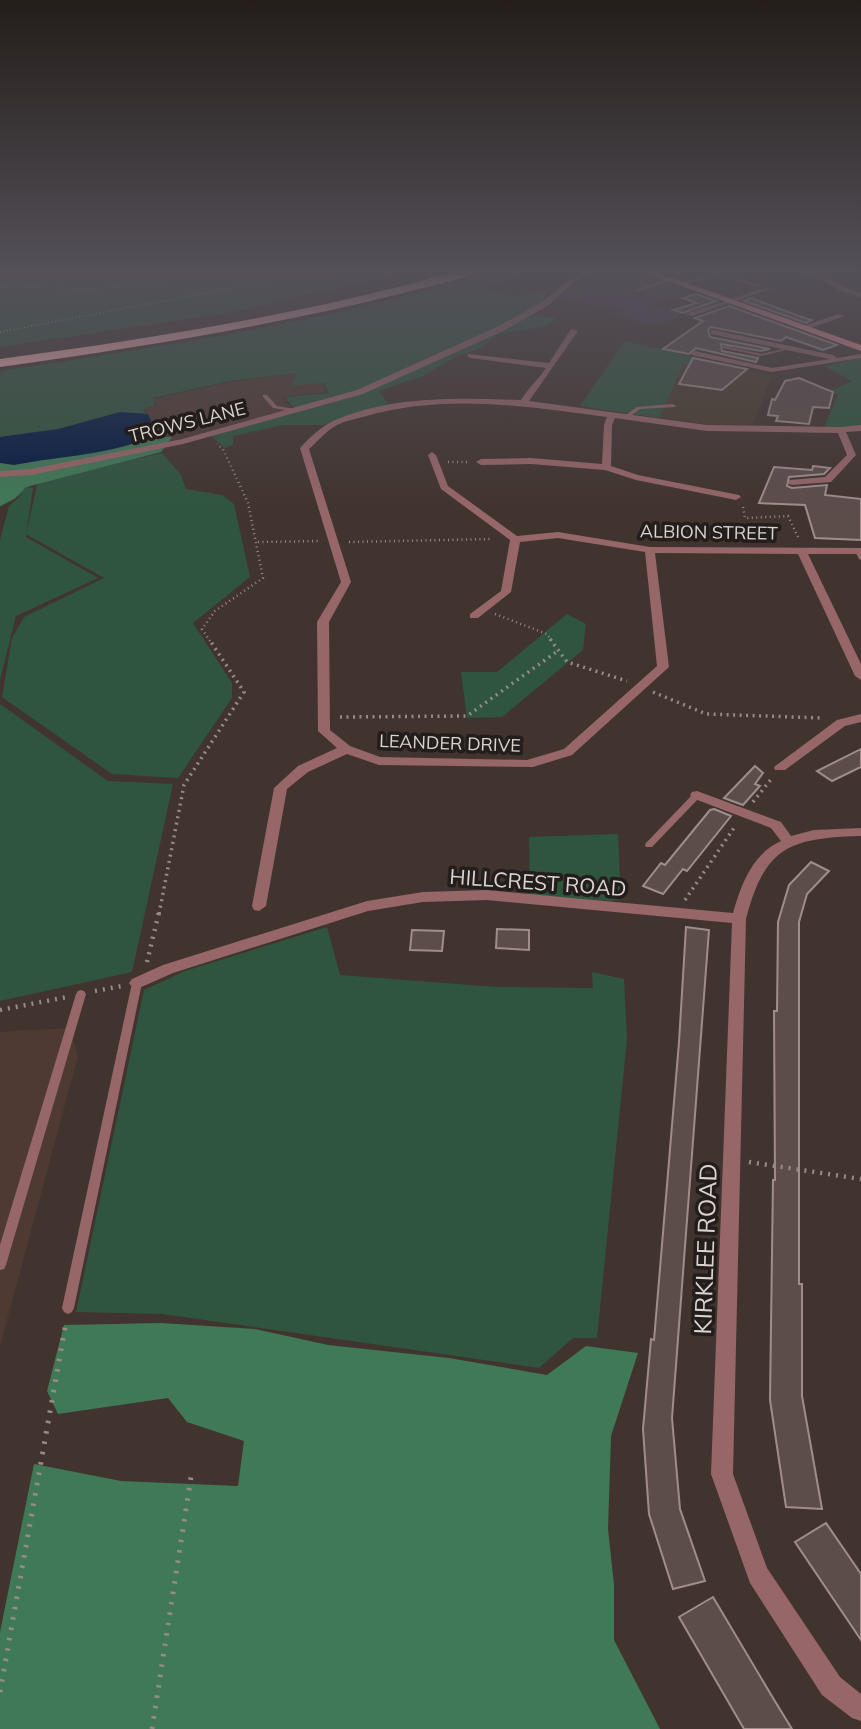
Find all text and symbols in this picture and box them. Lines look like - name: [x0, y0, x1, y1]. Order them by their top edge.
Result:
- street label: TROWS LANE: [126, 396, 248, 448]
- street label: ALBION STREET: [640, 519, 778, 545]
- street label: LEANDER DRIVE: [379, 729, 521, 757]
- street label: HILLCREST ROAD: [449, 863, 627, 901]
- street label: KIRKLEE ROAD: [687, 1163, 723, 1335]

